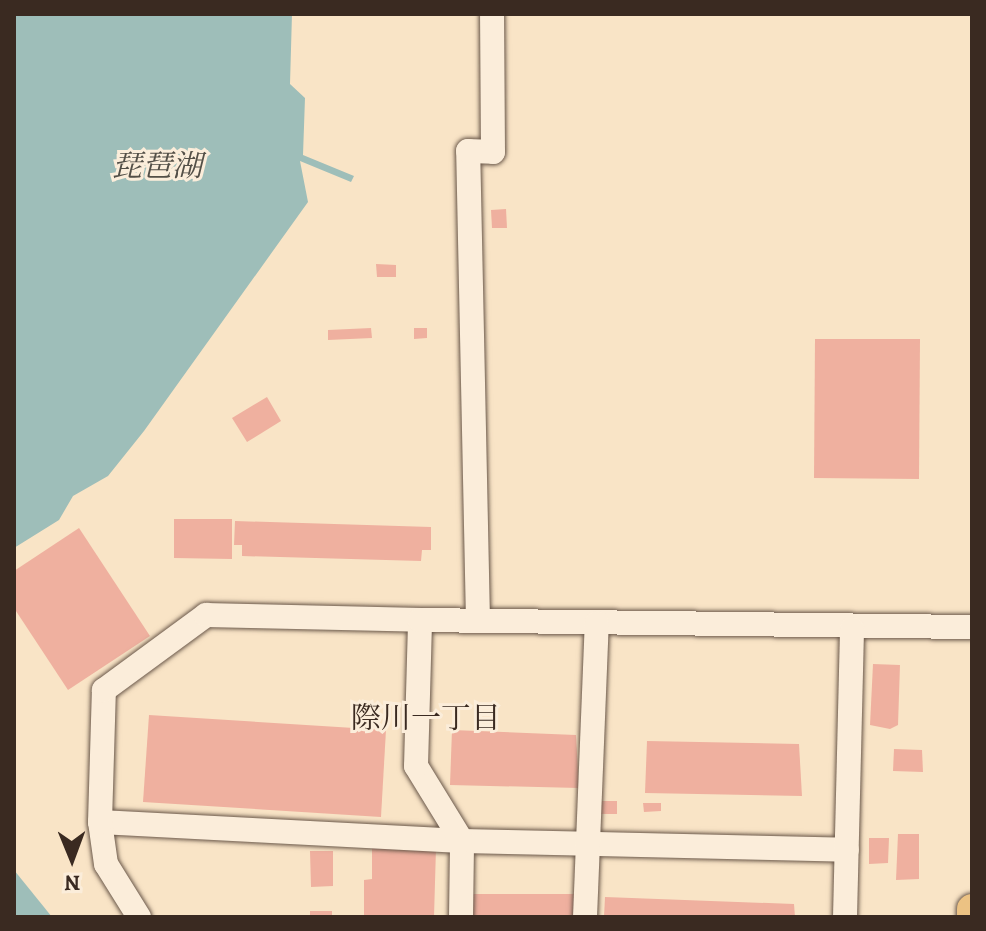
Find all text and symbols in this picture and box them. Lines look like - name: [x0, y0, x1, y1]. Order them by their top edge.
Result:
- water label: 琵琶湖: [112, 148, 202, 184]
- district label: 際川一丁目: [351, 700, 501, 736]
- north arrow: [32, 819, 112, 899]
- text: N: [64, 868, 81, 898]

